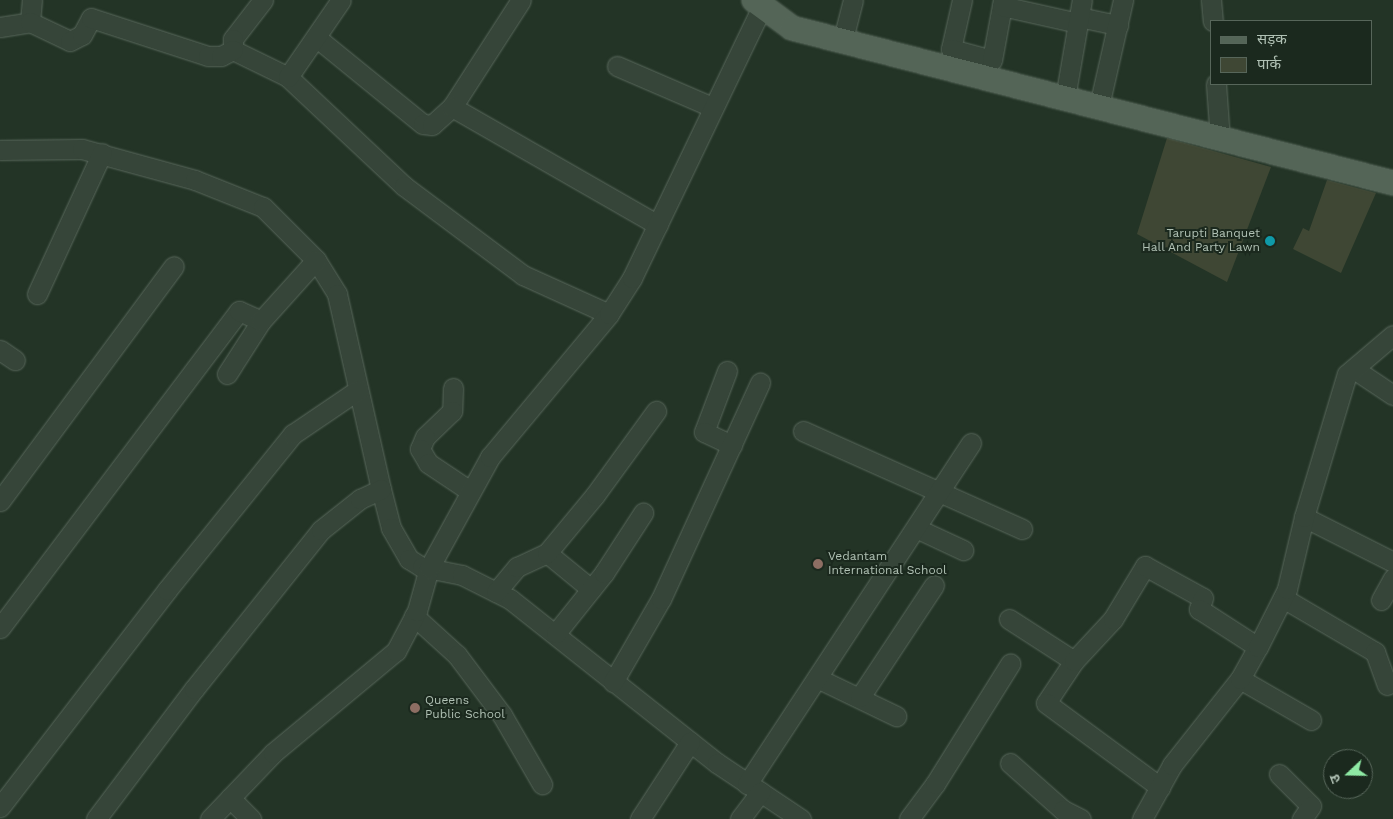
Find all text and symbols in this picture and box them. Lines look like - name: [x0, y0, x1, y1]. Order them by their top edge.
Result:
- legend: [1210, 20, 1373, 85]
- text: सड़क: [1257, 30, 1287, 48]
- text: पार्क: [1257, 55, 1281, 73]
- place label: Tarupti Banquet Hall And Party Lawn: [1141, 227, 1260, 255]
- marker: Tarupti Banquet Hall And Party Lawn: [1264, 235, 1276, 247]
- place label: Vedantam International School: [828, 550, 947, 578]
- marker: Vedantam International School: [812, 558, 824, 570]
- place label: Queens Public School: [425, 694, 505, 722]
- marker: Queens Public School: [409, 702, 421, 714]
- north arrow: [1323, 749, 1373, 799]
- text: उ: [1326, 772, 1344, 786]

